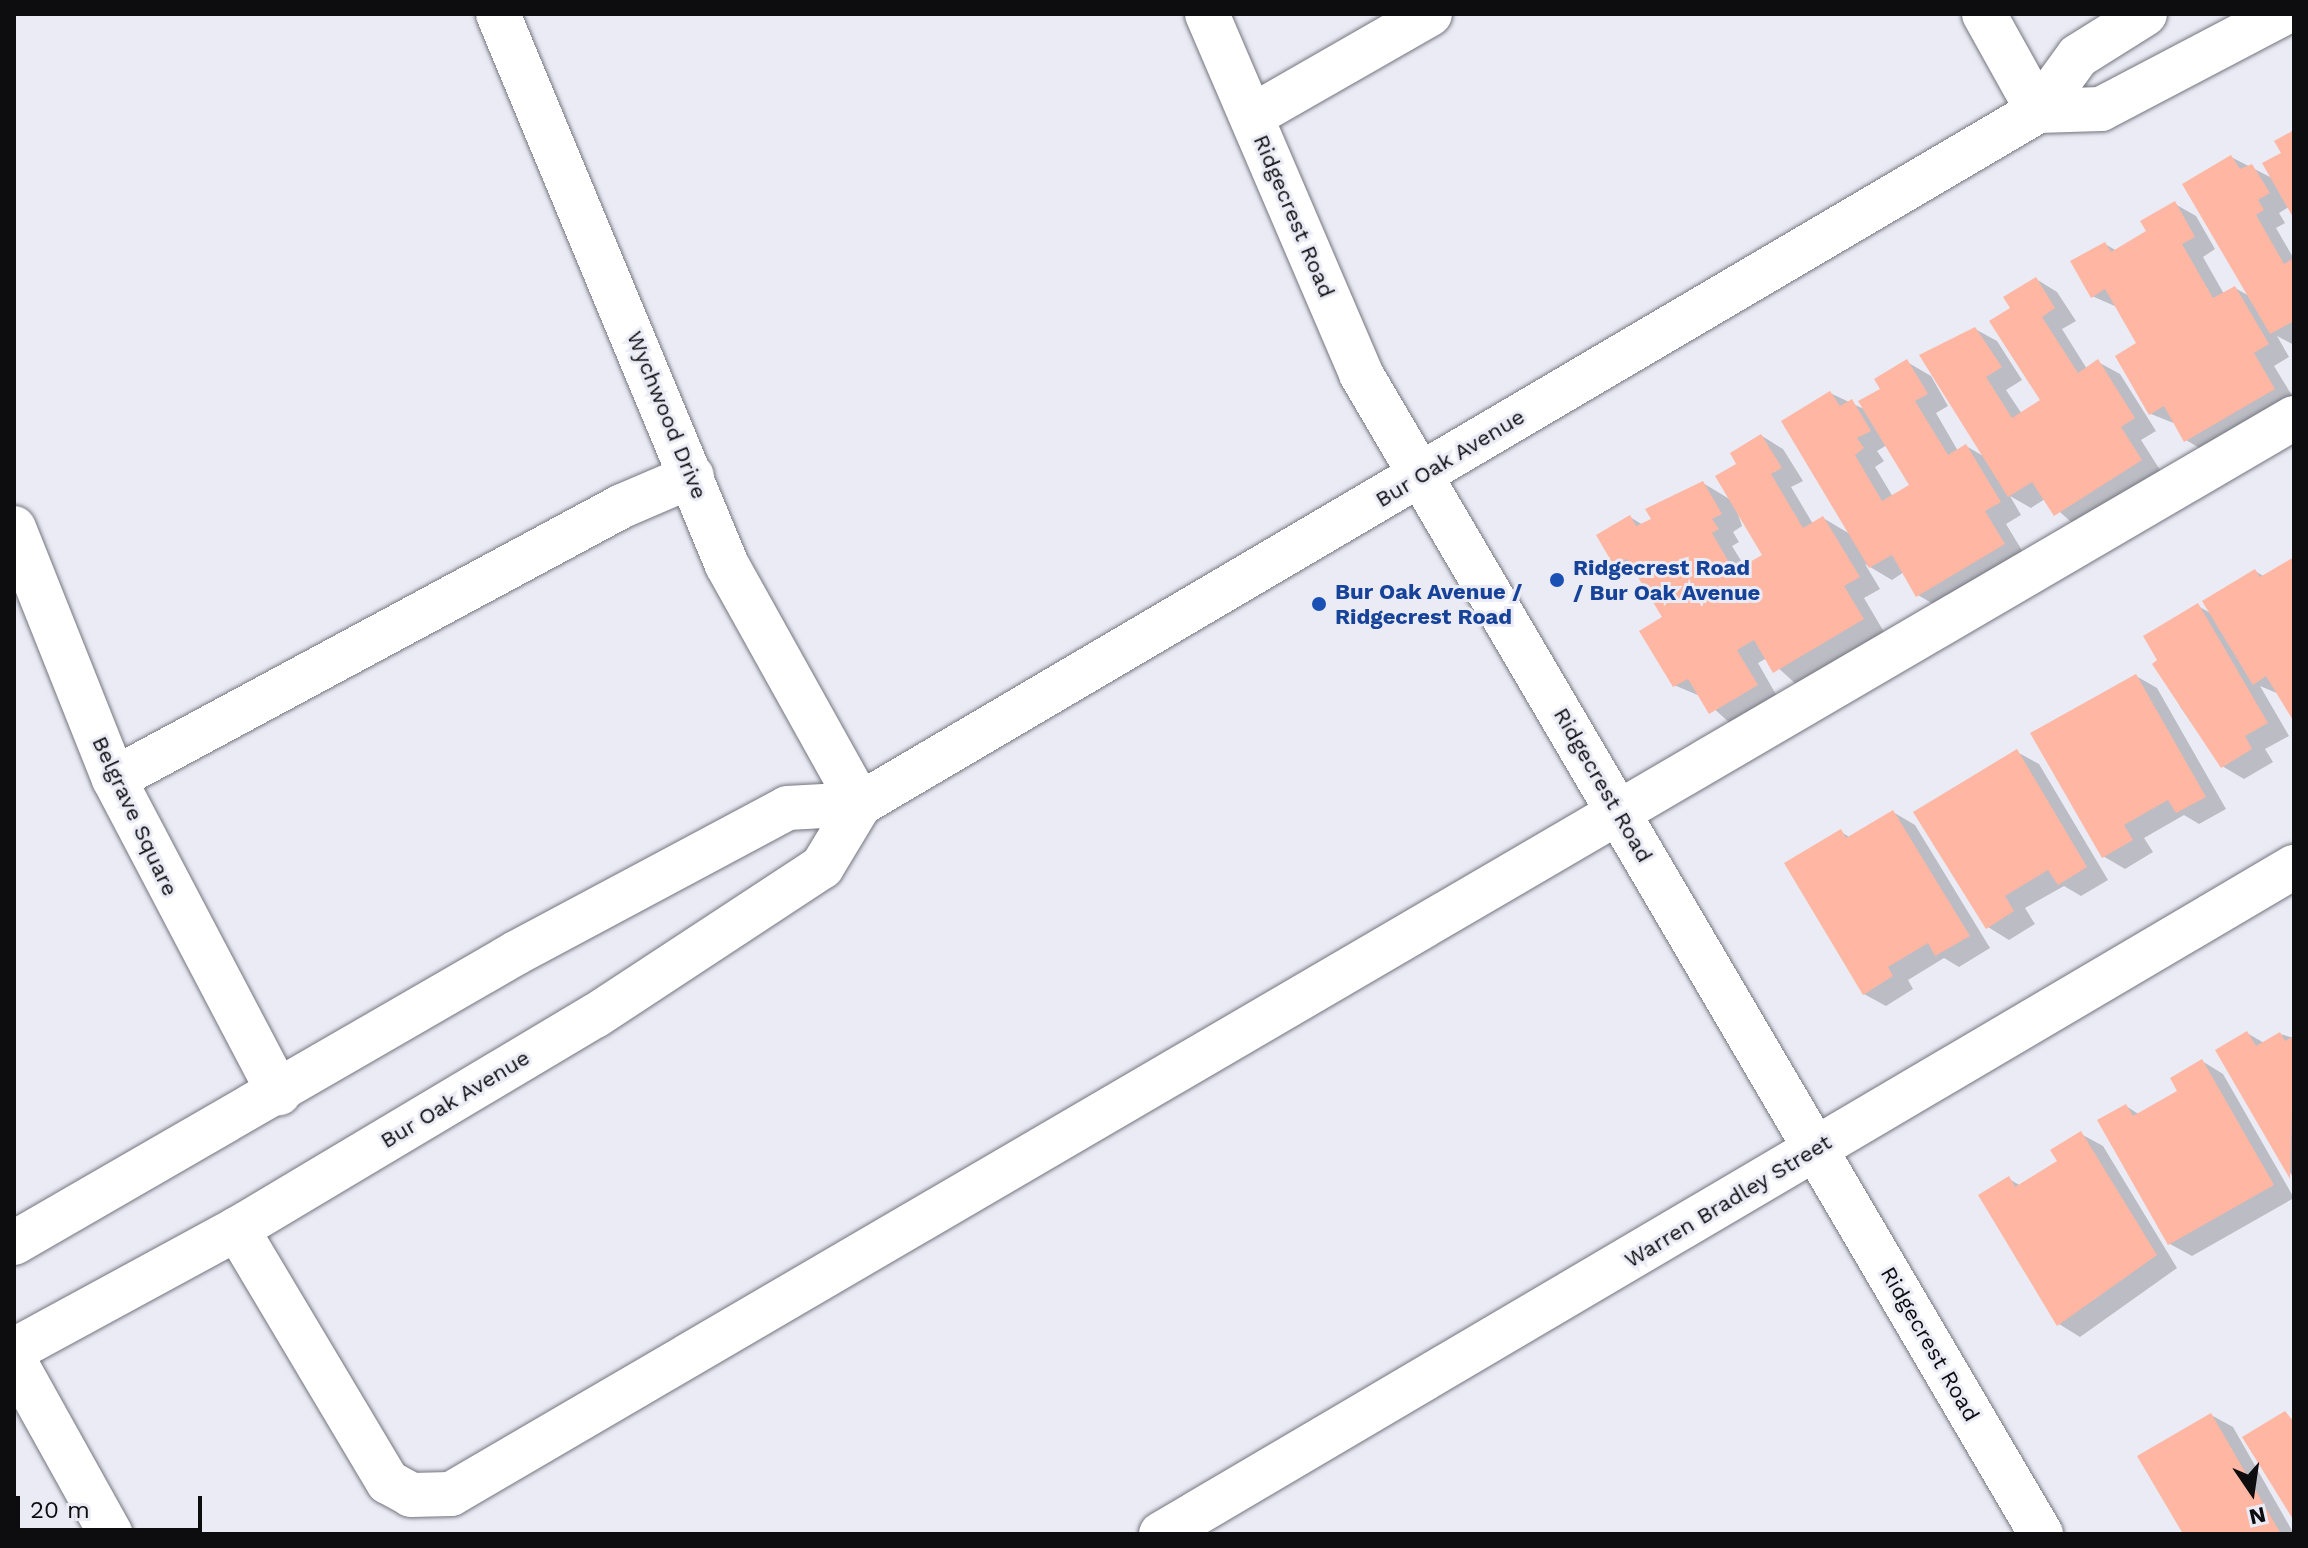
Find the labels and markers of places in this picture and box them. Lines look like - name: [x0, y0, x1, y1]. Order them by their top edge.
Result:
- place label: Ridgecrest Road / Bur Oak Avenue: [1573, 554, 1761, 606]
- marker: Ridgecrest Road / Bur Oak Avenue: [1548, 571, 1566, 589]
- place label: Bur Oak Avenue / Ridgecrest Road: [1335, 578, 1523, 630]
- marker: Bur Oak Avenue / Ridgecrest Road: [1310, 595, 1328, 613]

